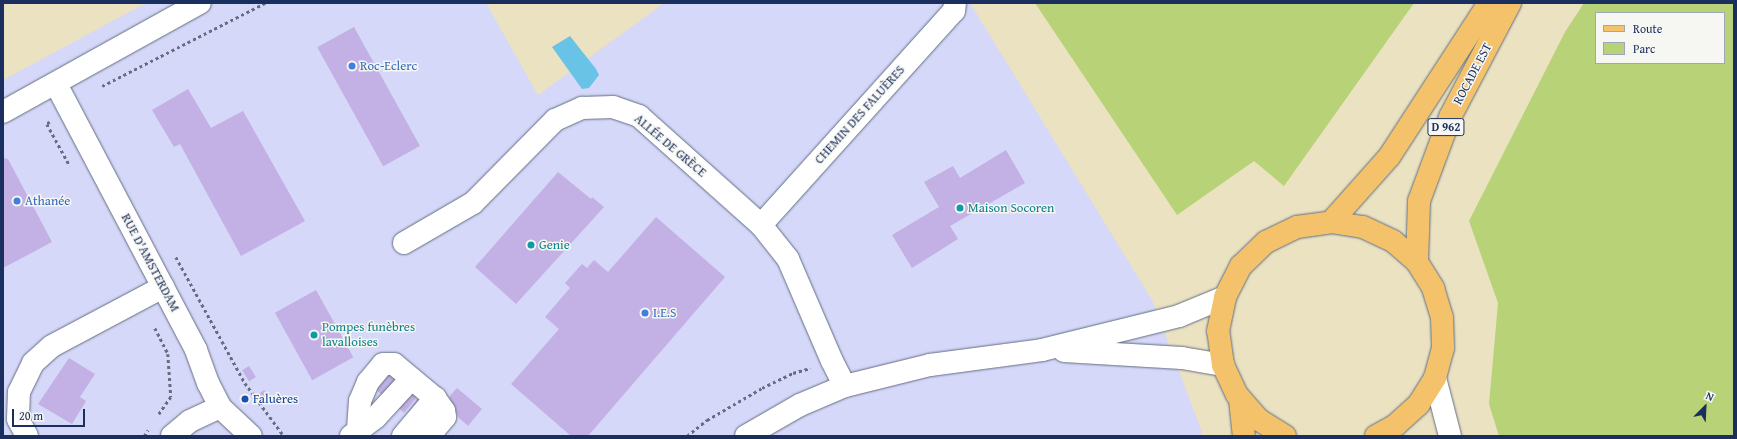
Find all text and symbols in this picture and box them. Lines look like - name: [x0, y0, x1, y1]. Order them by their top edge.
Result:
- legend: [1595, 12, 1725, 64]
- text: Route: [1633, 20, 1662, 37]
- text: Parc: [1633, 40, 1655, 57]
- street label: ROCADE EST: [1450, 41, 1496, 107]
- place label: Roc-Eclerc: [360, 58, 417, 74]
- marker: Roc-Eclerc: [347, 61, 357, 71]
- street label: CHEMIN DES FALUÈRES: [812, 63, 908, 167]
- street label: ALLÉE DE GRÈCE: [631, 111, 709, 181]
- road number: D 962: [1427, 117, 1465, 137]
- place label: Athanée: [25, 193, 70, 209]
- marker: Athanée: [12, 196, 22, 206]
- place label: Maison Socoren: [968, 200, 1054, 216]
- marker: Maison Socoren: [955, 203, 965, 213]
- street label: RUE D'AMSTERDAM: [118, 211, 182, 315]
- place label: Genie: [539, 237, 570, 253]
- marker: Genie: [526, 240, 536, 250]
- place label: I.E.S: [653, 305, 676, 321]
- marker: I.E.S: [640, 308, 650, 318]
- place label: Pompes funèbres lavalloises: [322, 320, 415, 351]
- marker: Pompes funèbres lavalloises: [309, 330, 319, 340]
- north arrow: [1685, 387, 1725, 427]
- text: N: [1703, 387, 1716, 405]
- place label: Faluères: [253, 391, 298, 407]
- marker: Faluères: [240, 394, 250, 404]
- scale bar: [14, 401, 87, 427]
- text: 20 m: [19, 407, 43, 424]

